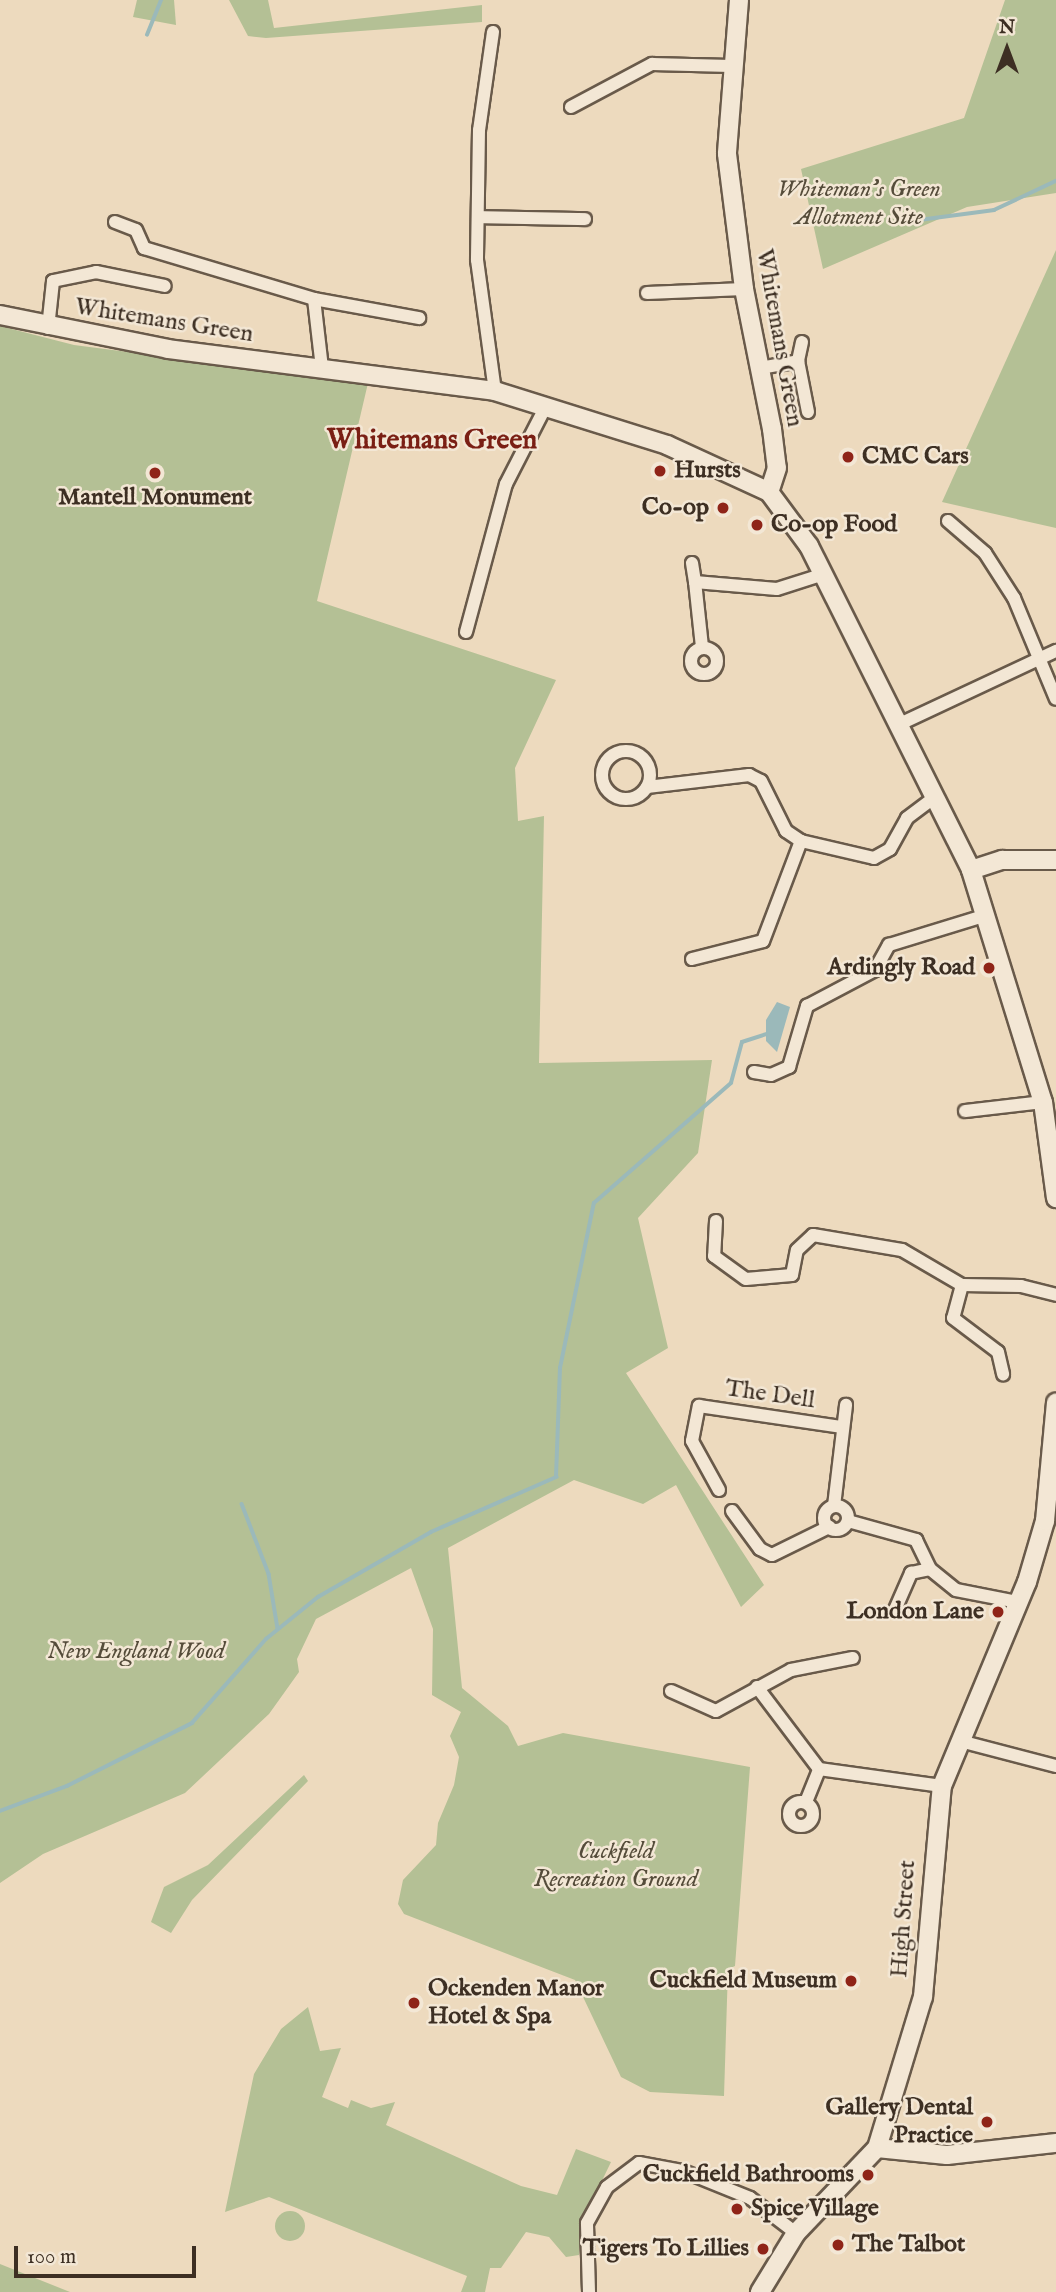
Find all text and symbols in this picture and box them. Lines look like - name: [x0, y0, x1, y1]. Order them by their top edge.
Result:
- north arrow: [972, 14, 1042, 84]
- text: N: [999, 16, 1015, 40]
- park label: Whiteman's Green Allotment Site: [777, 176, 941, 232]
- street label: Whitemans Green: [749, 247, 809, 429]
- street label: Whitemans Green: [73, 293, 255, 349]
- district label: Whitemans Green: [327, 424, 537, 458]
- place label: CMC Cars: [862, 443, 969, 471]
- marker: CMC Cars: [840, 449, 856, 465]
- place label: Hursts: [674, 457, 741, 485]
- marker: Hursts: [652, 463, 668, 479]
- marker: Mantell Monument: [147, 465, 163, 481]
- place label: Mantell Monument: [58, 484, 252, 512]
- place label: Co-op: [642, 494, 709, 522]
- marker: Co-op: [715, 500, 731, 516]
- place label: Co-op Food: [771, 511, 897, 539]
- marker: Co-op Food: [749, 517, 765, 533]
- place label: Ardingly Road: [827, 954, 975, 982]
- marker: Ardingly Road: [981, 960, 997, 976]
- street label: The Dell: [723, 1374, 817, 1416]
- place label: London Lane: [846, 1598, 984, 1626]
- marker: London Lane: [990, 1604, 1006, 1620]
- park label: New England Wood: [47, 1638, 225, 1666]
- park label: Cuckfield Recreation Ground: [534, 1838, 698, 1894]
- street label: High Street: [886, 1859, 922, 1979]
- place label: Cuckfield Museum: [650, 1967, 837, 1995]
- marker: Cuckfield Museum: [843, 1973, 859, 1989]
- place label: Ockenden Manor Hotel & Spa: [428, 1975, 604, 2031]
- marker: Ockenden Manor Hotel & Spa: [406, 1995, 422, 2011]
- place label: Gallery Dental Practice: [825, 2094, 973, 2150]
- marker: Gallery Dental Practice: [979, 2114, 995, 2130]
- place label: Cuckfield Bathrooms: [643, 2161, 854, 2189]
- marker: Cuckfield Bathrooms: [860, 2167, 876, 2183]
- place label: Spice Village: [751, 2195, 879, 2223]
- marker: Spice Village: [729, 2201, 745, 2217]
- place label: The Talbot: [852, 2231, 965, 2259]
- scale bar: [18, 2232, 200, 2276]
- place label: Tigers To Lillies: [583, 2235, 749, 2263]
- marker: The Talbot: [830, 2237, 846, 2253]
- marker: Tigers To Lillies: [755, 2241, 771, 2257]
- text: 100 m: [27, 2244, 76, 2271]

